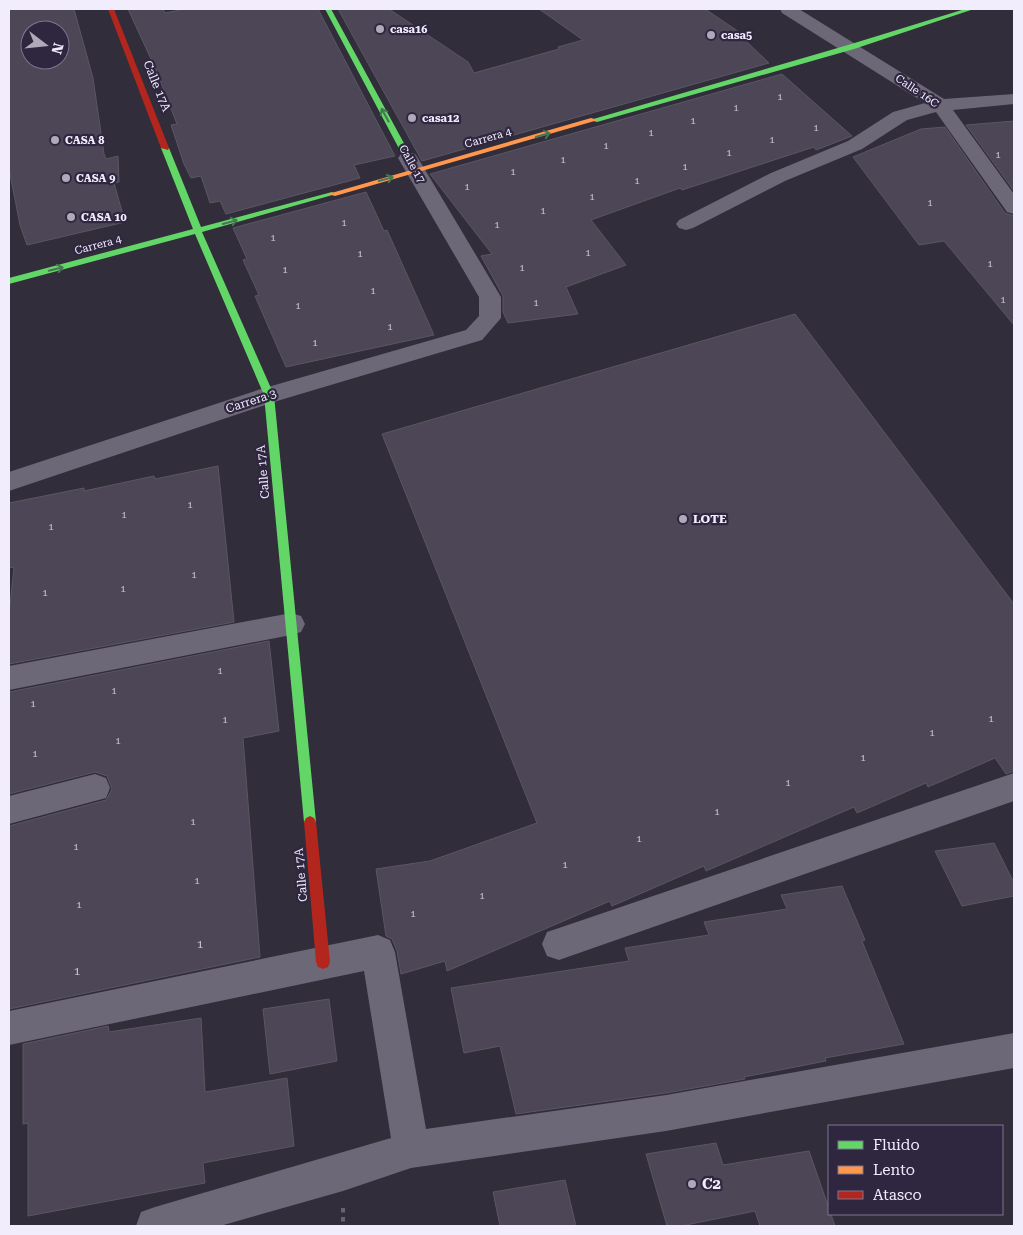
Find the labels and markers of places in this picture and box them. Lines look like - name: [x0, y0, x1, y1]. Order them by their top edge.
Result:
- marker: casa16: [374, 23, 386, 35]
- place label: casa16: [390, 23, 427, 36]
- marker: casa5: [705, 29, 717, 41]
- place label: casa5: [721, 29, 752, 42]
- marker: casa12: [406, 112, 418, 124]
- place label: casa12: [422, 112, 459, 125]
- marker: CASA 8: [49, 134, 61, 146]
- place label: CASA 8: [65, 134, 104, 147]
- marker: CASA 9: [60, 172, 72, 184]
- place label: CASA 9: [76, 172, 115, 185]
- marker: CASA 10: [65, 211, 77, 223]
- place label: CASA 10: [81, 211, 127, 224]
- place label: LOTE: [693, 512, 727, 526]
- marker: LOTE: [677, 513, 689, 525]
- place label: C2: [702, 1175, 721, 1193]
- marker: C2: [686, 1178, 698, 1190]

